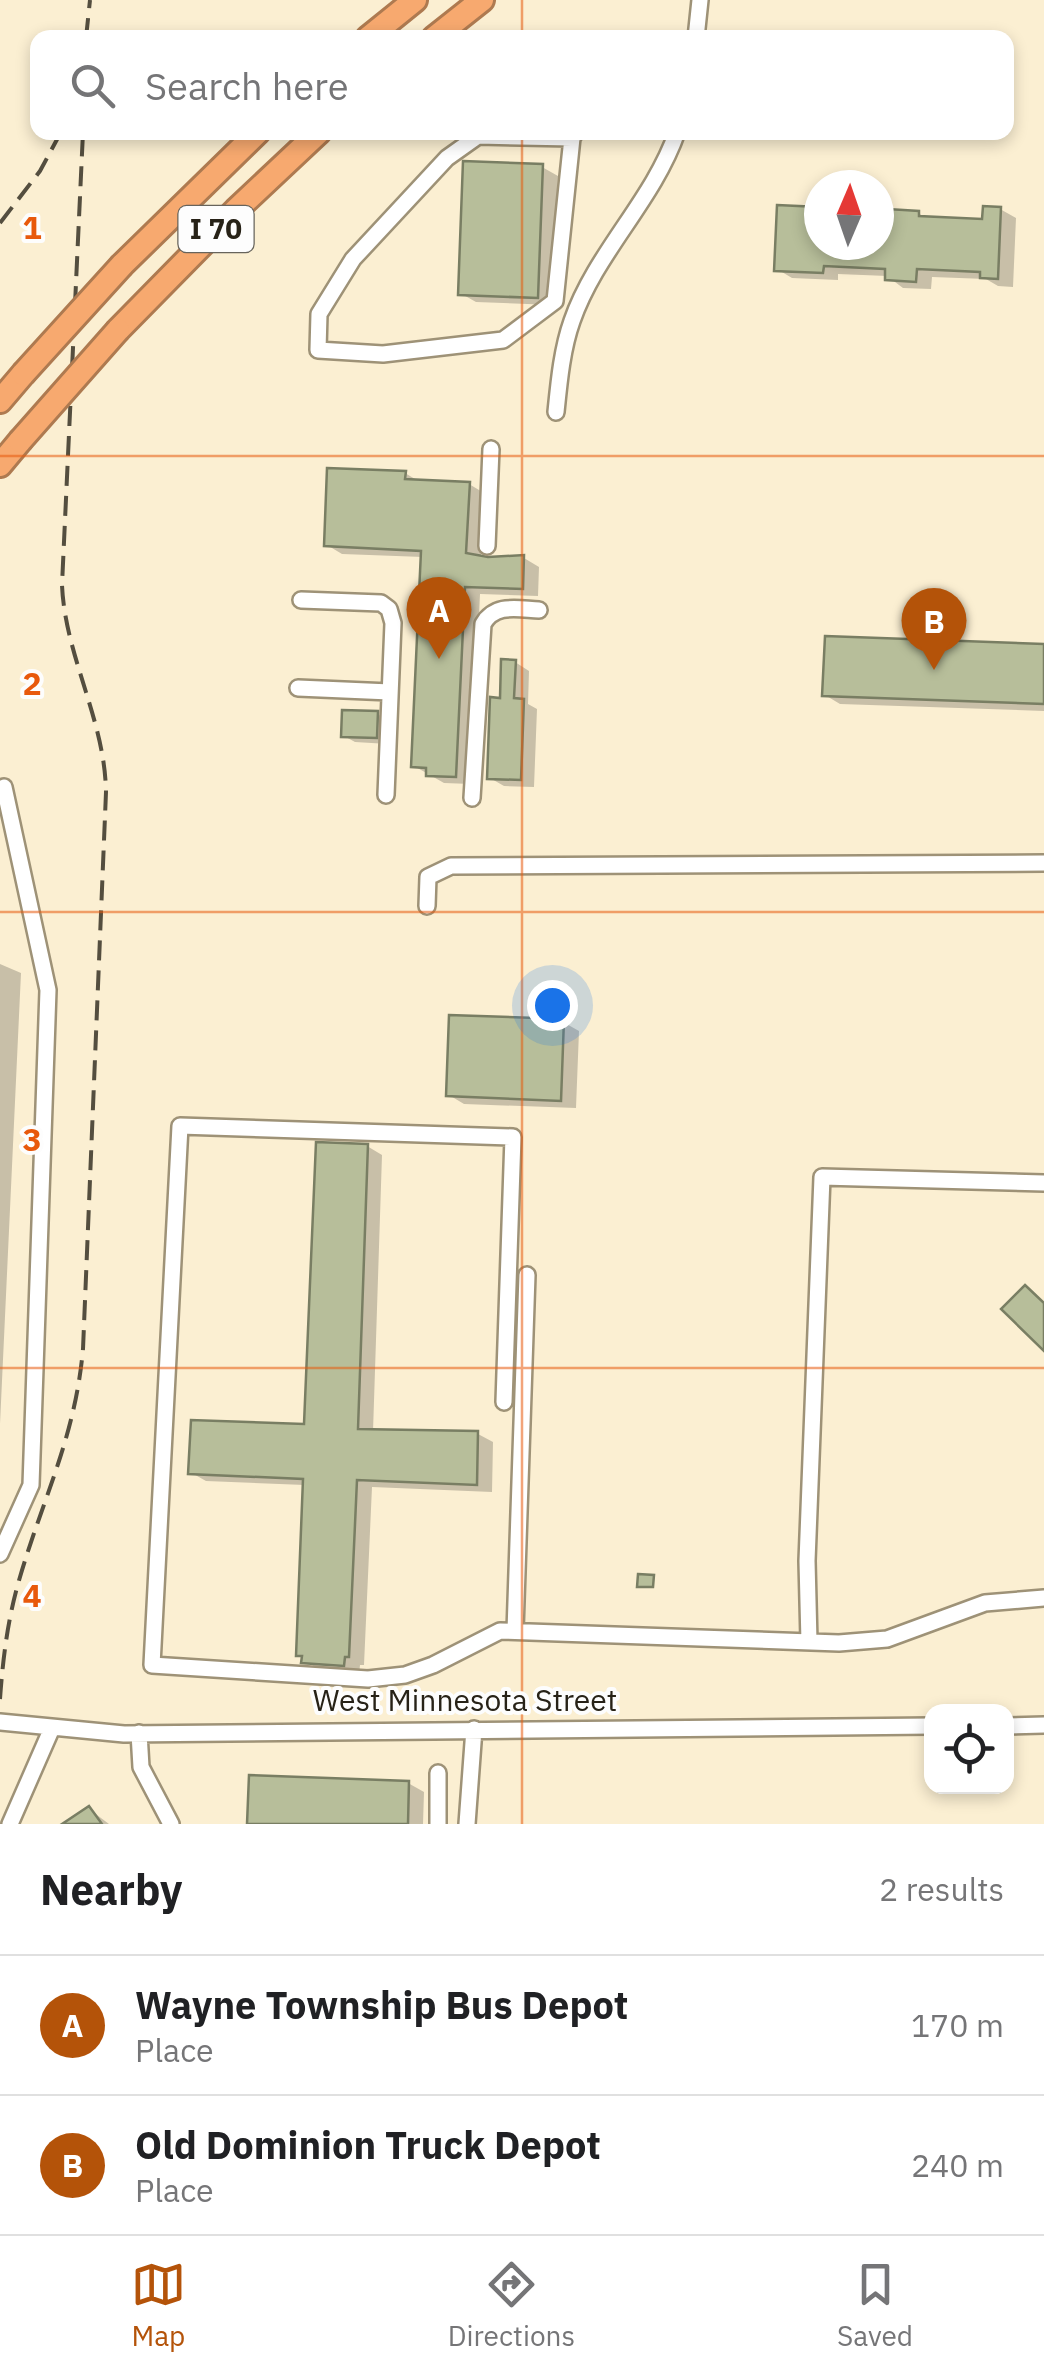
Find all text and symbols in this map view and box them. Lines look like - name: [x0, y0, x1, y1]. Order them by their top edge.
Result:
- search box: [30, 30, 1014, 140]
- icon: search: [65, 58, 120, 113]
- text: Search here: [145, 61, 349, 110]
- north arrow: [804, 170, 894, 260]
- text: 1: [22, 206, 42, 248]
- road number: I 70: [178, 206, 254, 252]
- pin: A: [406, 576, 472, 659]
- pin: B: [902, 588, 966, 670]
- text: 2: [22, 662, 42, 704]
- your location: [527, 980, 578, 1031]
- text: 3: [22, 1118, 42, 1160]
- text: 4: [22, 1574, 42, 1616]
- street label: West Minnesota Street: [313, 1680, 617, 1719]
- map controls: [924, 1704, 1014, 1794]
- button: locate: [924, 1704, 1014, 1794]
- text: Nearby: [40, 1862, 182, 1917]
- text: 2 results: [879, 1868, 1004, 1910]
- text: Wayne Township Bus Depot: [135, 1980, 628, 2029]
- text: A: [62, 2004, 83, 2046]
- text: 170 m: [911, 2004, 1004, 2046]
- text: Place: [135, 2029, 214, 2071]
- text: Old Dominion Truck Depot: [135, 2120, 601, 2169]
- text: B: [62, 2144, 83, 2186]
- text: 240 m: [911, 2144, 1004, 2186]
- text: Place: [135, 2169, 214, 2211]
- tab: Map: [131, 2257, 186, 2354]
- tab: Directions: [448, 2257, 575, 2354]
- tab: Saved: [837, 2257, 913, 2354]

